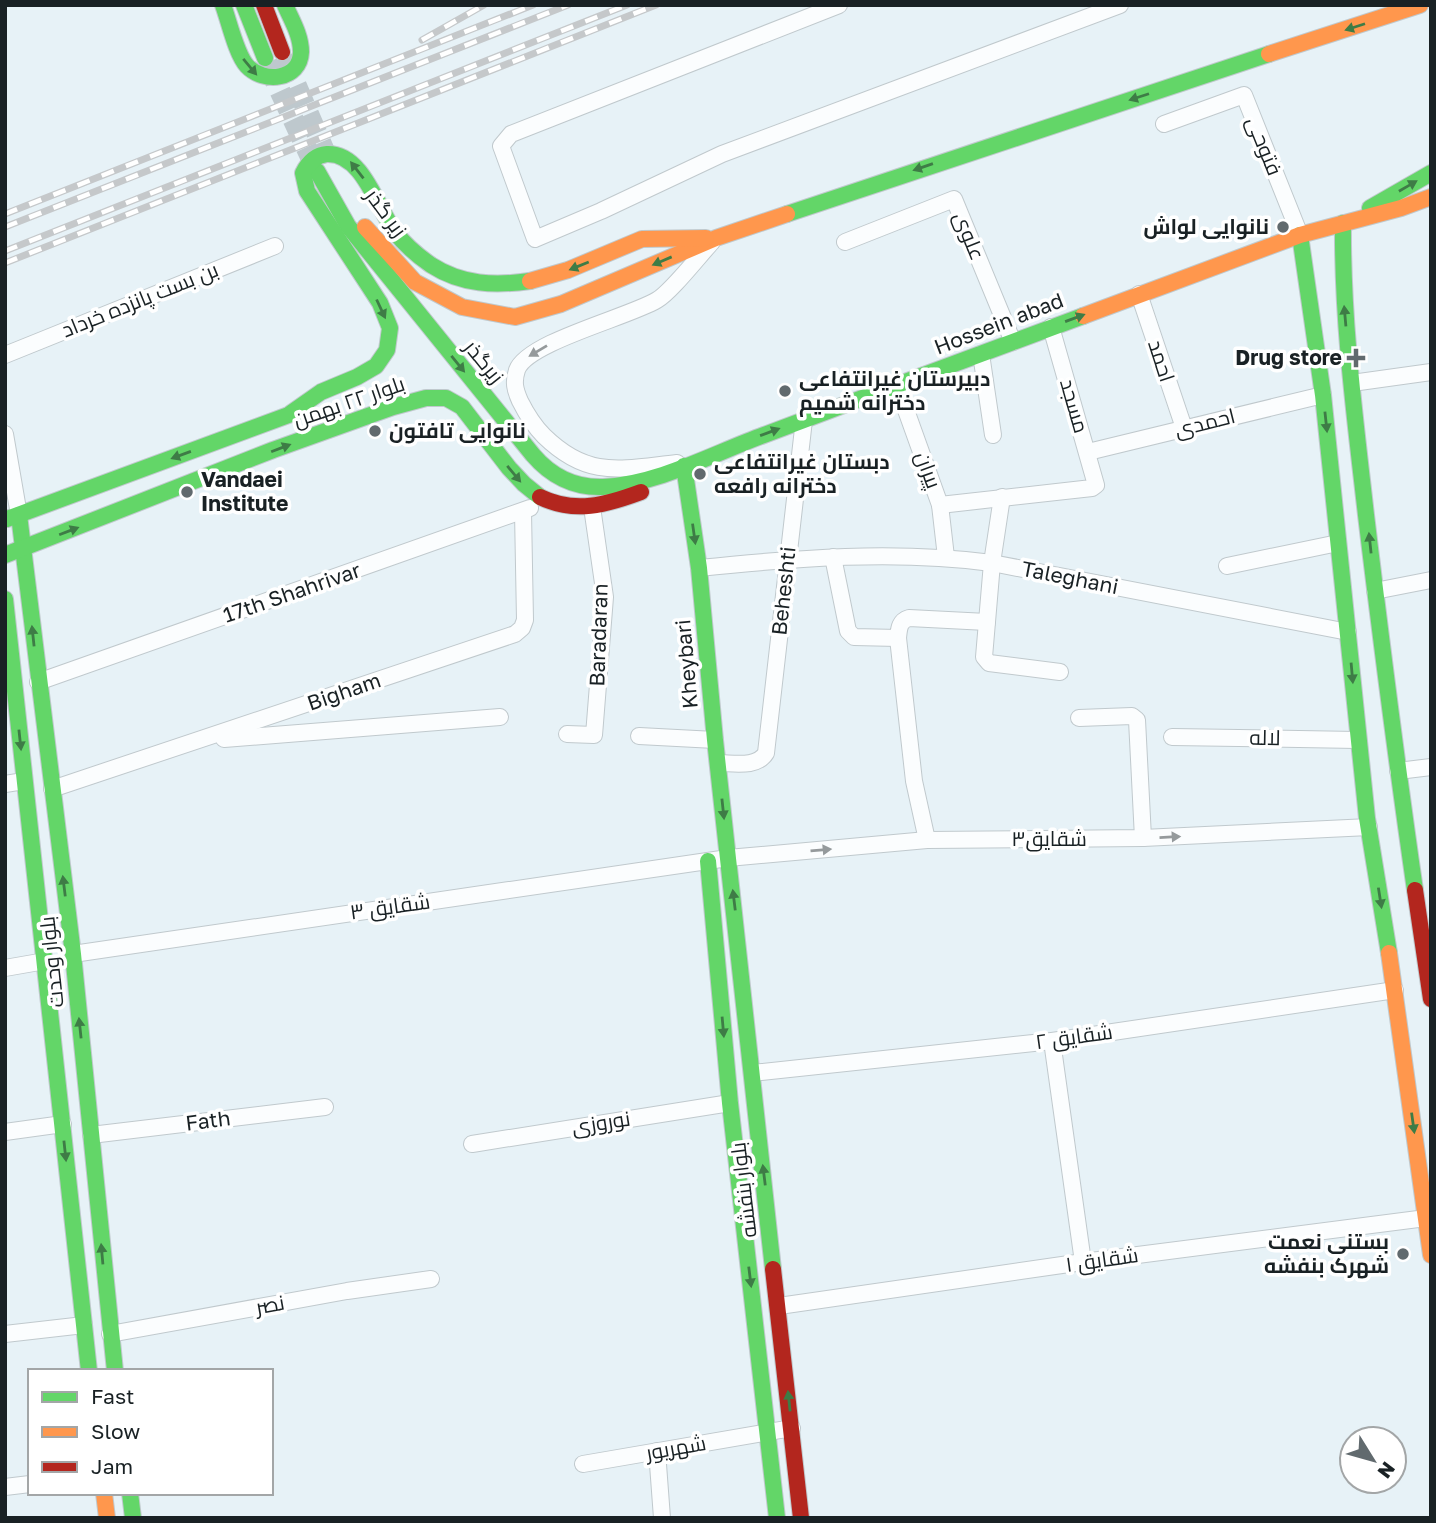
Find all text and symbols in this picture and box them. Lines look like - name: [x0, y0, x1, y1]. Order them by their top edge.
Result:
- one-way arrow: [1345, 22, 1366, 33]
- one-way arrow: [242, 58, 258, 76]
- one-way arrow: [1128, 92, 1149, 103]
- street label: فتوحی: [1240, 112, 1288, 179]
- one-way arrow: [349, 161, 364, 179]
- one-way arrow: [912, 162, 933, 173]
- one-way arrow: [1399, 180, 1418, 192]
- street label: زیر گذر: [360, 182, 413, 242]
- street label: علوی: [948, 208, 991, 264]
- place label: نانوایی لواش: [1144, 213, 1269, 240]
- marker: نانوایی لواش: [1275, 219, 1291, 235]
- one-way arrow: [652, 255, 673, 266]
- street label: بن بست پانزده خرداد: [57, 256, 223, 344]
- one-way arrow: [569, 261, 590, 272]
- street label: Hossein abad: [930, 286, 1067, 360]
- one-way arrow: [375, 299, 387, 319]
- one-way arrow: [1340, 305, 1351, 327]
- one-way arrow: [1065, 312, 1086, 323]
- street label: زیرگذر: [459, 334, 510, 388]
- street label: احمد: [1143, 336, 1181, 385]
- place label: Drug store: [1235, 344, 1342, 370]
- one-way arrow: [529, 345, 548, 357]
- marker: Drug store: [1348, 350, 1364, 366]
- one-way arrow: [450, 354, 465, 372]
- place label: دبیرستان غیرانتفاعی دخترانه شمیم: [799, 365, 990, 417]
- street label: بلوار ۲۲ بهمن: [289, 370, 408, 433]
- street label: مسجد: [1055, 375, 1095, 436]
- marker: دبیرستان غیرانتفاعی دخترانه شمیم: [777, 383, 793, 399]
- street label: احمدی: [1172, 402, 1238, 443]
- one-way arrow: [1321, 411, 1332, 433]
- place label: نانوایی تافتون: [389, 417, 526, 444]
- marker: نانوایی تافتون: [367, 423, 383, 439]
- one-way arrow: [760, 426, 781, 437]
- one-way arrow: [270, 442, 291, 453]
- street label: پیران: [908, 447, 948, 493]
- place label: دبستان غیرانتفاعی دخترانه رافعه: [714, 448, 890, 498]
- one-way arrow: [170, 449, 191, 460]
- one-way arrow: [506, 465, 521, 482]
- place label: Vandaei Institute: [201, 466, 288, 516]
- marker: دبستان غیرانتفاعی دخترانه رافعه: [692, 466, 708, 482]
- marker: Vandaei Institute: [179, 484, 195, 500]
- one-way arrow: [689, 523, 700, 545]
- one-way arrow: [58, 525, 79, 536]
- one-way arrow: [1364, 532, 1375, 554]
- street label: Beheshti: [765, 545, 801, 637]
- street label: Taleghani: [1020, 555, 1121, 599]
- street label: 17th Shahrivar: [219, 556, 364, 628]
- street label: Baradaran: [583, 583, 613, 687]
- street label: Kheybari: [669, 618, 703, 710]
- one-way arrow: [28, 625, 39, 647]
- one-way arrow: [1347, 662, 1358, 684]
- street label: Bigham: [304, 666, 384, 716]
- street label: لاله: [1249, 724, 1281, 750]
- one-way arrow: [14, 729, 25, 751]
- one-way arrow: [718, 798, 729, 820]
- street label: شقایق۳: [1011, 825, 1087, 852]
- one-way arrow: [1159, 831, 1181, 842]
- one-way arrow: [810, 844, 832, 855]
- one-way arrow: [59, 875, 70, 897]
- one-way arrow: [1375, 887, 1386, 909]
- street label: شقایق ۳: [348, 888, 432, 925]
- one-way arrow: [728, 889, 739, 911]
- street label: بلوار وحدت: [33, 915, 69, 1009]
- one-way arrow: [718, 1016, 729, 1038]
- one-way arrow: [75, 1017, 86, 1039]
- street label: شقایق ۲: [1034, 1018, 1114, 1055]
- street label: Fath: [184, 1104, 232, 1136]
- street label: نوروزی: [570, 1105, 632, 1140]
- one-way arrow: [1408, 1113, 1419, 1135]
- one-way arrow: [60, 1140, 71, 1162]
- street label: بلوار بنفشه: [724, 1141, 762, 1239]
- one-way arrow: [758, 1164, 769, 1186]
- place label: بستنی نعمت شهرک بنفشه: [1264, 1228, 1389, 1279]
- street label: شقایق ۱: [1064, 1241, 1140, 1278]
- one-way arrow: [96, 1243, 107, 1265]
- marker: بستنی نعمت شهرک بنفشه: [1395, 1246, 1411, 1262]
- one-way arrow: [745, 1266, 756, 1288]
- street label: نصر: [252, 1289, 286, 1320]
- legend: [28, 1369, 273, 1495]
- text: Fast: [91, 1383, 134, 1409]
- one-way arrow: [783, 1390, 794, 1412]
- text: Slow: [91, 1418, 140, 1444]
- north arrow: [1338, 1425, 1408, 1495]
- street label: شهریور: [643, 1429, 708, 1466]
- text: Jam: [91, 1453, 133, 1479]
- text: N: [1373, 1458, 1401, 1483]

